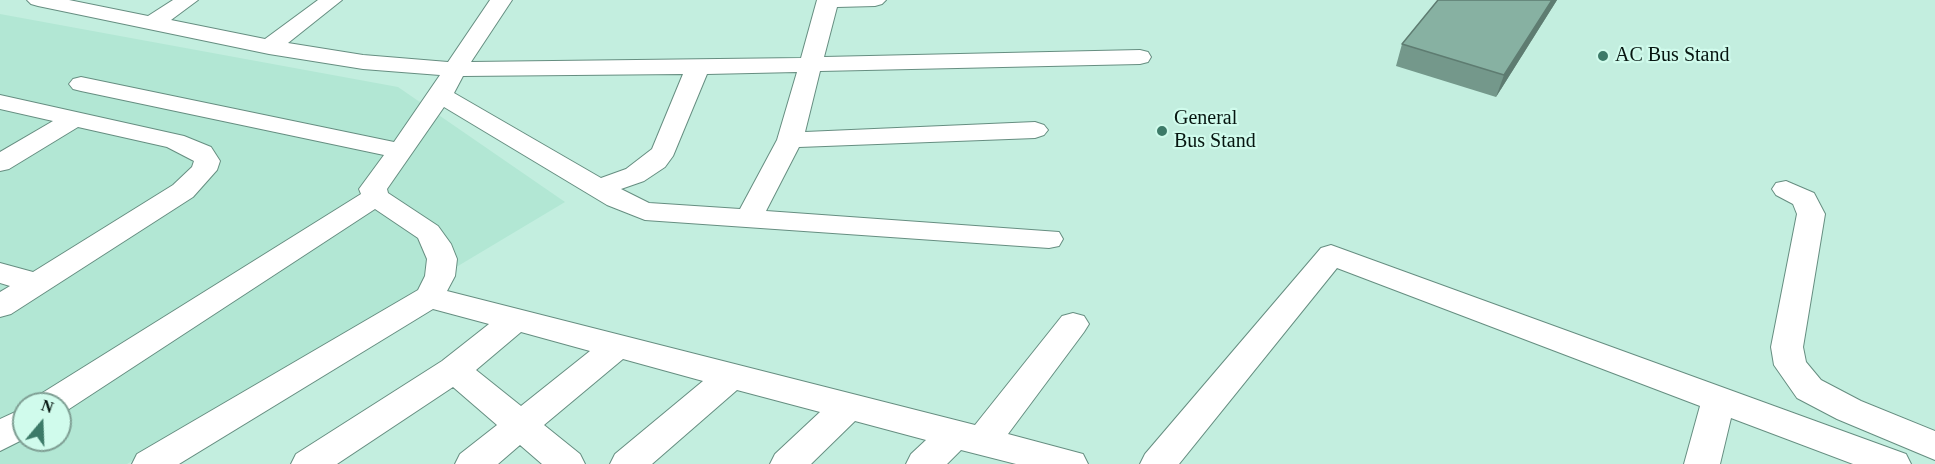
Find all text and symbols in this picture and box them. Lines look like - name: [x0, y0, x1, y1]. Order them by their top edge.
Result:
- place label: AC Bus Stand: [1615, 44, 1729, 68]
- marker: AC Bus Stand: [1596, 49, 1610, 63]
- place label: General Bus Stand: [1174, 107, 1256, 154]
- marker: General Bus Stand: [1155, 124, 1169, 138]
- north arrow: [12, 392, 72, 452]
- text: N: [39, 396, 56, 416]

